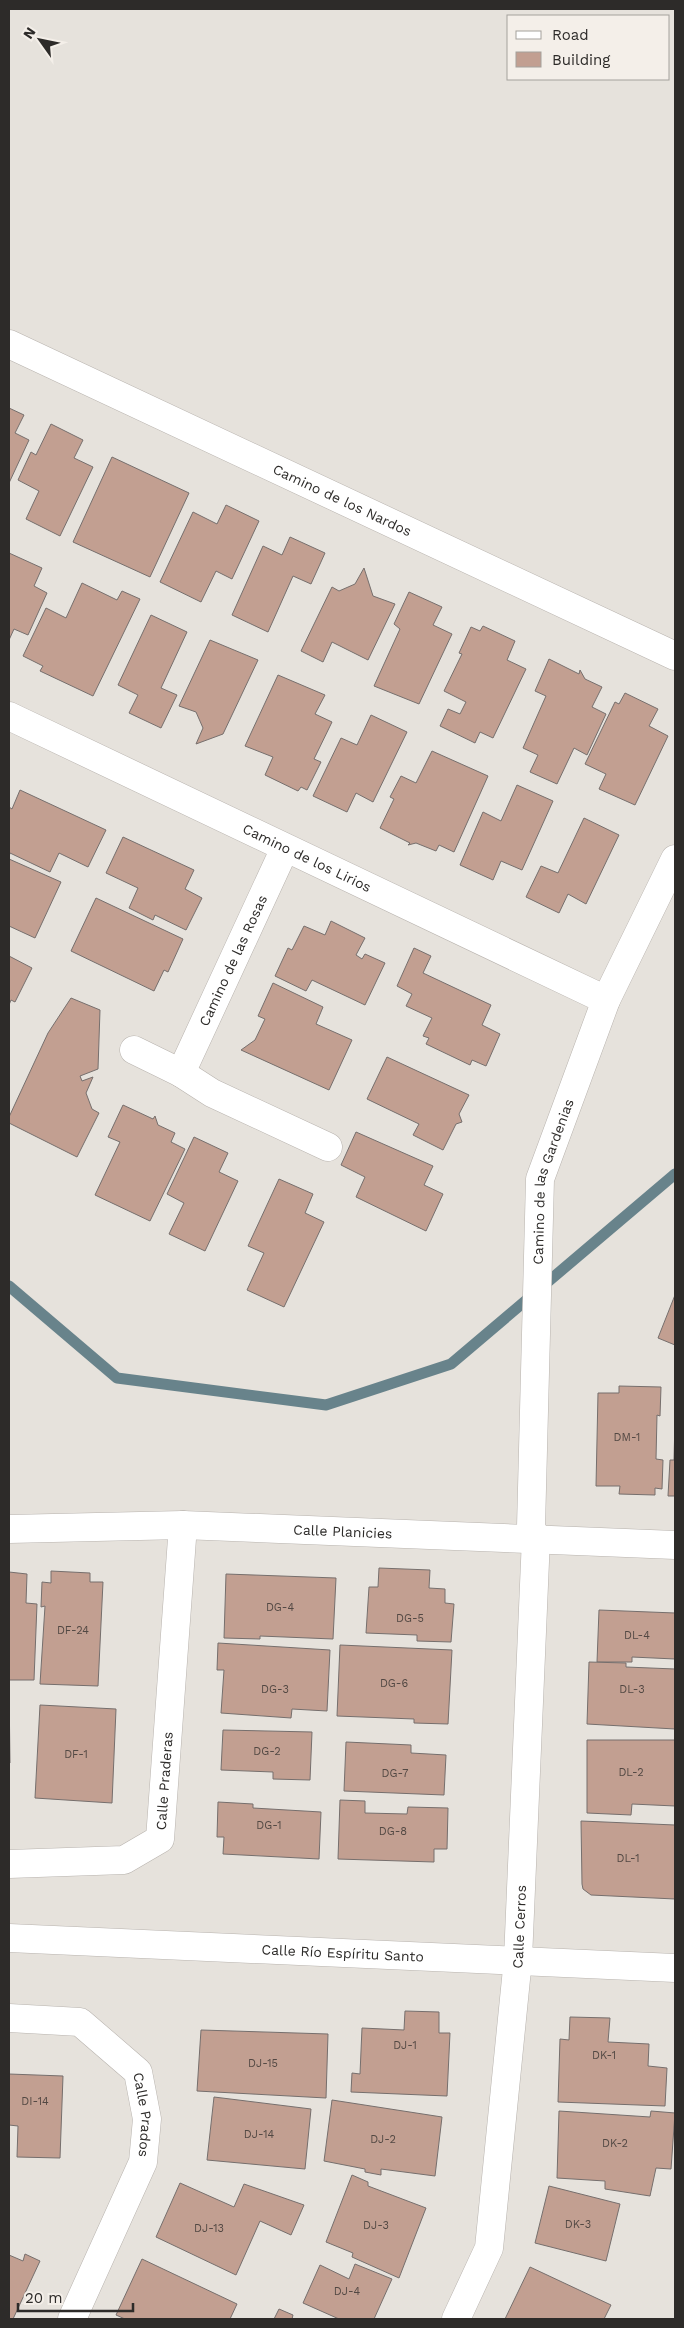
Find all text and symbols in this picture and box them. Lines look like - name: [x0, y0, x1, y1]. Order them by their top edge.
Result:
- north arrow: [15, 15, 65, 65]
- legend: [507, 15, 669, 80]
- text: N: [20, 24, 39, 42]
- text: Road: [552, 26, 589, 44]
- text: Building: [552, 51, 610, 69]
- street label: Camino de los Nardos: [270, 461, 414, 539]
- street label: Camino de los Lirios: [240, 820, 374, 895]
- street label: Camino de las Rosas: [196, 892, 270, 1029]
- street label: Camino de las Gardenias: [530, 1096, 577, 1265]
- house number: DM-1: [614, 1431, 640, 1444]
- street label: Calle Planicies: [293, 1521, 393, 1542]
- house number: DG-4: [266, 1601, 294, 1614]
- house number: DG-5: [396, 1612, 424, 1625]
- house number: DF-24: [57, 1624, 89, 1637]
- house number: DL-4: [624, 1629, 650, 1642]
- house number: DG-6: [380, 1677, 408, 1690]
- house number: DG-3: [261, 1683, 289, 1696]
- house number: DL-3: [619, 1683, 645, 1696]
- street label: Calle Praderas: [153, 1731, 176, 1831]
- house number: DG-2: [253, 1745, 281, 1758]
- house number: DF-1: [64, 1748, 88, 1761]
- house number: DL-2: [618, 1766, 644, 1779]
- house number: DG-7: [381, 1767, 409, 1780]
- house number: DG-1: [256, 1819, 282, 1832]
- house number: DG-8: [379, 1825, 407, 1838]
- house number: DL-1: [617, 1852, 639, 1865]
- street label: Calle Cerros: [509, 1885, 529, 1969]
- street label: Calle Río Espíritu Santo: [261, 1941, 424, 1965]
- house number: DJ-1: [393, 2039, 417, 2052]
- house number: DK-1: [592, 2049, 616, 2062]
- house number: DJ-15: [248, 2057, 278, 2070]
- street label: Calle Prados: [130, 2071, 155, 2158]
- house number: DI-14: [21, 2095, 49, 2108]
- house number: DJ-14: [244, 2128, 274, 2141]
- house number: DJ-2: [370, 2133, 396, 2146]
- house number: DK-2: [602, 2137, 628, 2150]
- house number: DK-3: [565, 2218, 591, 2231]
- house number: DJ-3: [363, 2219, 389, 2232]
- house number: DJ-13: [194, 2222, 224, 2235]
- scale bar: [18, 2280, 132, 2312]
- house number: DJ-4: [334, 2285, 361, 2298]
- text: 20 m: [25, 2289, 63, 2307]

